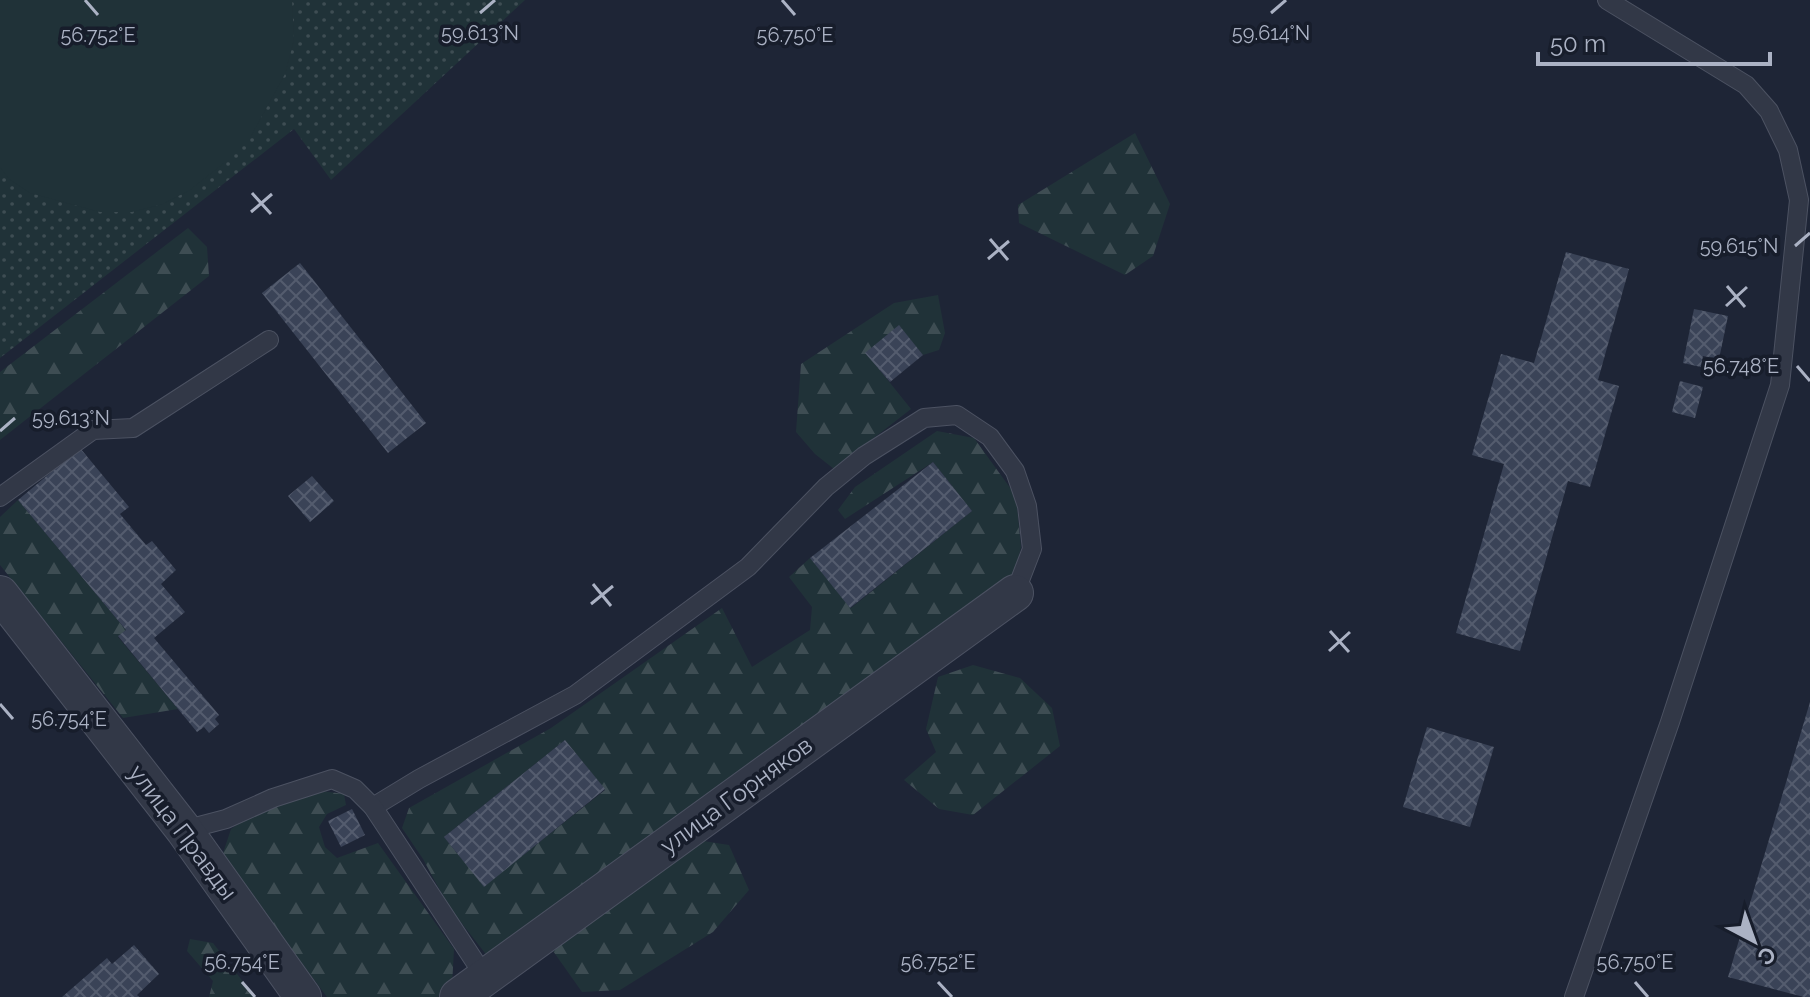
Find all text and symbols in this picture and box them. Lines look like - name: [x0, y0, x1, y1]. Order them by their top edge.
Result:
- scale bar: [1538, 16, 1770, 66]
- text: 59.613°N: [441, 21, 519, 45]
- text: 59.614°N: [1232, 21, 1310, 45]
- text: 56.752°E: [60, 23, 136, 47]
- text: 56.750°E: [757, 23, 833, 47]
- text: 50 m: [1550, 29, 1606, 58]
- text: 59.615°N: [1700, 234, 1778, 258]
- text: 56.748°E: [1703, 354, 1779, 378]
- text: 59.613°N: [32, 406, 110, 430]
- text: 56.754°E: [31, 707, 107, 731]
- street label: улица Горняков: [654, 730, 818, 860]
- street label: улица Правды: [123, 759, 243, 905]
- north arrow: [1714, 901, 1794, 981]
- text: С: [1753, 941, 1781, 971]
- text: 56.754°E: [204, 950, 280, 974]
- text: 56.752°E: [900, 950, 976, 974]
- text: 56.750°E: [1597, 950, 1673, 974]

